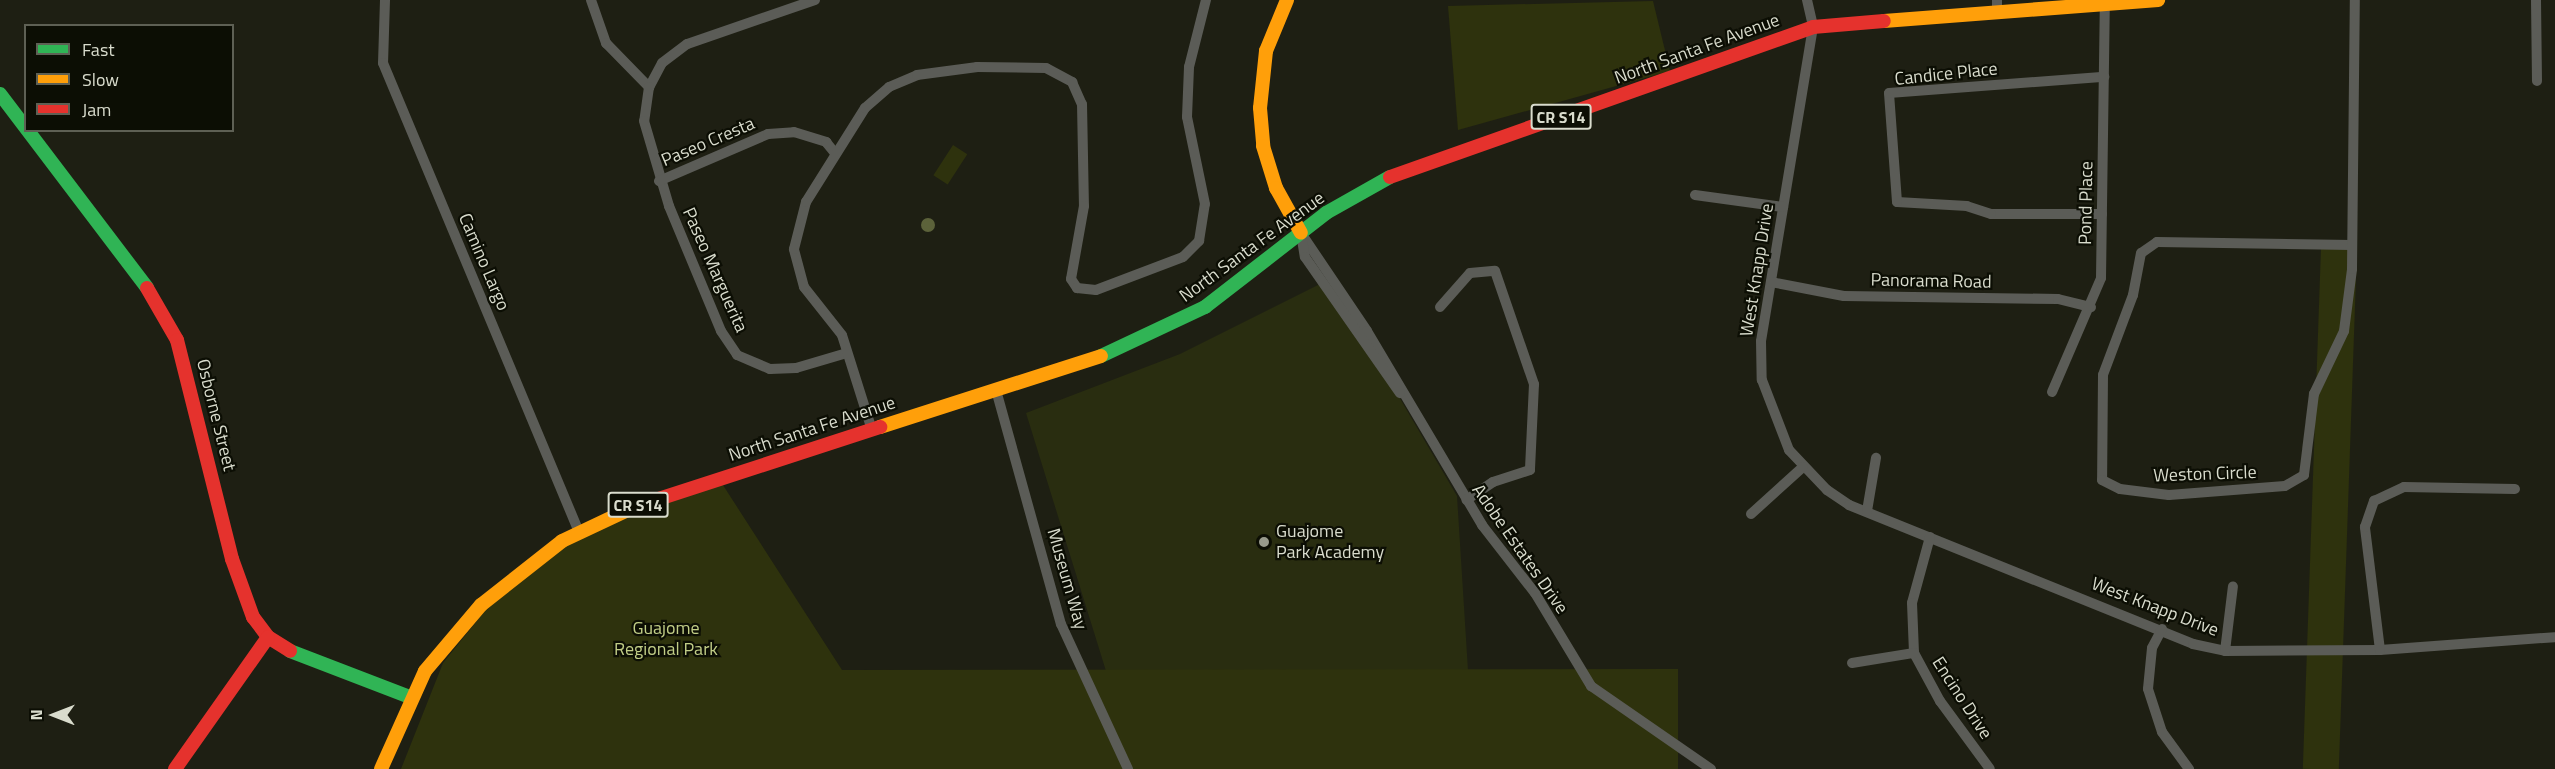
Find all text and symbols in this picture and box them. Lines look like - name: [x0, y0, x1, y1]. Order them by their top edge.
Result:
- street label: North Santa Fe Avenue: [1612, 9, 1782, 89]
- legend: [24, 24, 234, 132]
- text: Fast: [82, 36, 115, 63]
- street label: Candice Place: [1893, 58, 1999, 90]
- text: Slow: [82, 66, 119, 93]
- text: Jam: [82, 96, 111, 123]
- road number: CR S14: [1530, 104, 1592, 130]
- street label: Paseo Cresta: [658, 113, 758, 171]
- street label: Pond Place: [2074, 161, 2098, 245]
- street label: North Santa Fe Avenue: [1175, 187, 1329, 307]
- street label: West Knapp Drive: [1736, 202, 1778, 338]
- street label: Paseo Marguerita: [678, 204, 752, 336]
- street label: Camino Largo: [454, 210, 514, 314]
- street label: Panorama Road: [1870, 269, 1992, 293]
- street label: Osborne Street: [192, 357, 240, 473]
- street label: North Santa Fe Avenue: [726, 392, 898, 466]
- street label: Weston Circle: [2153, 461, 2257, 487]
- street label: Adobe Estates Drive: [1467, 480, 1573, 618]
- road number: CR S14: [606, 492, 670, 518]
- place label: Guajome Park Academy: [1276, 521, 1384, 564]
- street label: Museum Way: [1042, 526, 1092, 632]
- marker: Guajome Park Academy: [1257, 535, 1271, 549]
- street label: West Knapp Drive: [2088, 573, 2222, 641]
- park label: Guajome Regional Park: [614, 618, 718, 660]
- street label: Encino Drive: [1927, 653, 1997, 743]
- north arrow: [24, 685, 84, 745]
- text: N: [24, 709, 48, 721]

